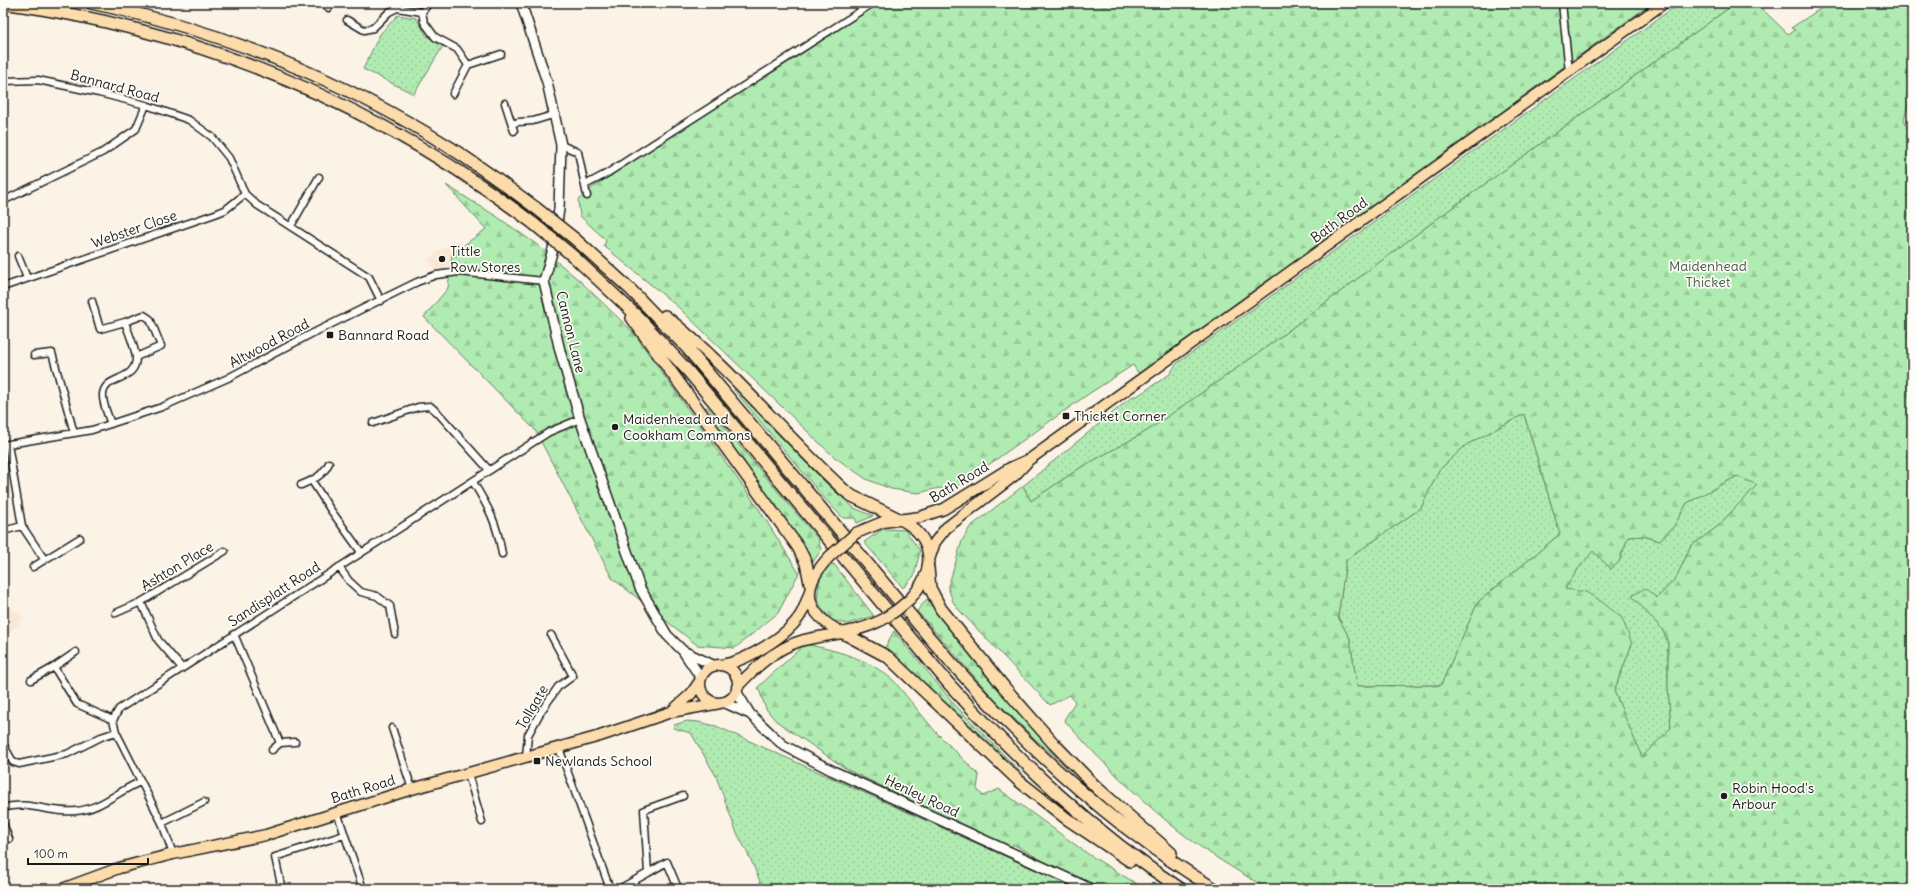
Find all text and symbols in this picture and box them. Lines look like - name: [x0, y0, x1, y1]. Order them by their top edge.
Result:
- street label: Bannard Road: [69, 65, 161, 107]
- street label: Bath Road: [1307, 193, 1371, 247]
- street label: Webster Close: [89, 206, 179, 252]
- place label: Tittle Row Stores: [450, 242, 520, 276]
- marker: Tittle Row Stores: [437, 254, 447, 264]
- park label: Maidenhead Thicket: [1669, 257, 1747, 291]
- street label: Cannon Lane: [552, 289, 590, 375]
- street label: Altwood Road: [226, 314, 312, 372]
- place label: Bannard Road: [338, 326, 429, 344]
- marker: Bannard Road: [325, 330, 335, 340]
- place label: Thicket Corner: [1074, 407, 1167, 425]
- place label: Maidenhead and Cookham Commons: [623, 410, 750, 444]
- marker: Thicket Corner: [1061, 411, 1071, 421]
- marker: Maidenhead and Cookham Commons: [610, 422, 620, 432]
- street label: Bath Road: [926, 457, 992, 507]
- street label: Ashton Place: [138, 537, 216, 595]
- street label: Sandisplatt Road: [225, 557, 323, 631]
- street label: Tollgate: [512, 682, 552, 732]
- place label: Newlands School: [545, 752, 652, 770]
- marker: Newlands School: [532, 756, 542, 766]
- street label: Bath Road: [329, 771, 397, 807]
- street label: Henley Road: [882, 771, 962, 821]
- place label: Robin Hood's Arbour: [1732, 779, 1814, 813]
- marker: Robin Hood's Arbour: [1719, 791, 1729, 801]
- scale bar: [28, 840, 148, 866]
- text: 100 m: [34, 846, 68, 861]

